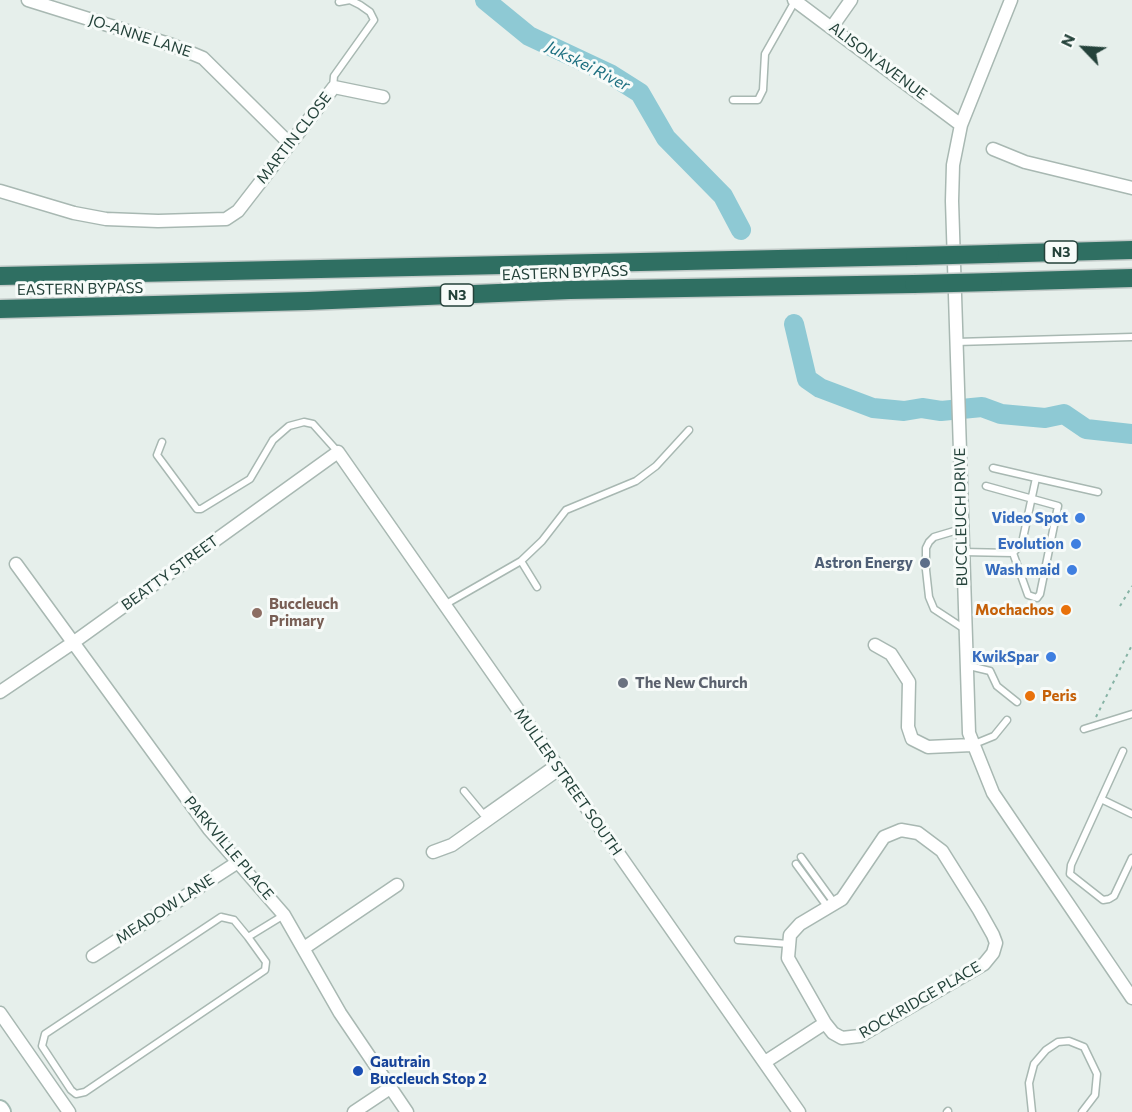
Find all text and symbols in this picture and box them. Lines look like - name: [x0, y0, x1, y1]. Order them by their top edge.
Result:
- street label: JO-ANNE LANE: [87, 11, 193, 61]
- street label: ALISON AVENUE: [825, 18, 931, 104]
- north arrow: [1054, 18, 1114, 78]
- text: N: [1056, 31, 1078, 50]
- water label: Jukskei River: [543, 37, 633, 95]
- street label: MARTIN CLOSE: [253, 89, 335, 187]
- road number: N3: [1044, 241, 1078, 263]
- street label: EASTERN BYPASS: [502, 262, 628, 284]
- street label: EASTERN BYPASS: [17, 279, 143, 299]
- road number: N3: [440, 284, 474, 306]
- street label: BUCCLEUCH DRIVE: [951, 448, 971, 586]
- place label: Video Spot: [992, 509, 1068, 527]
- marker: Video Spot: [1073, 511, 1087, 525]
- street label: BEATTY STREET: [118, 532, 222, 614]
- place label: Evolution: [998, 535, 1064, 553]
- marker: Evolution: [1069, 537, 1083, 551]
- place label: Astron Energy: [814, 554, 913, 572]
- marker: Astron Energy: [918, 556, 932, 570]
- place label: Wash maid: [985, 561, 1060, 579]
- marker: Wash maid: [1065, 563, 1079, 577]
- place label: Buccleuch Primary: [269, 595, 339, 630]
- place label: Mochachos: [975, 601, 1054, 619]
- marker: Mochachos: [1059, 603, 1073, 617]
- marker: Buccleuch Primary: [250, 606, 264, 620]
- place label: KwikSpar: [972, 648, 1039, 666]
- marker: KwikSpar: [1044, 650, 1058, 664]
- place label: The New Church: [635, 674, 748, 692]
- marker: The New Church: [616, 676, 630, 690]
- place label: Peris: [1042, 687, 1077, 705]
- marker: Peris: [1023, 689, 1037, 703]
- street label: MULLER STREET SOUTH: [510, 705, 626, 859]
- street label: PARKVILLE PLACE: [180, 793, 278, 903]
- street label: MEADOW LANE: [112, 870, 218, 948]
- street label: ROCKRIDGE PLACE: [856, 958, 984, 1042]
- place label: Gautrain Buccleuch Stop 2: [370, 1053, 487, 1088]
- marker: Gautrain Buccleuch Stop 2: [351, 1064, 365, 1078]

